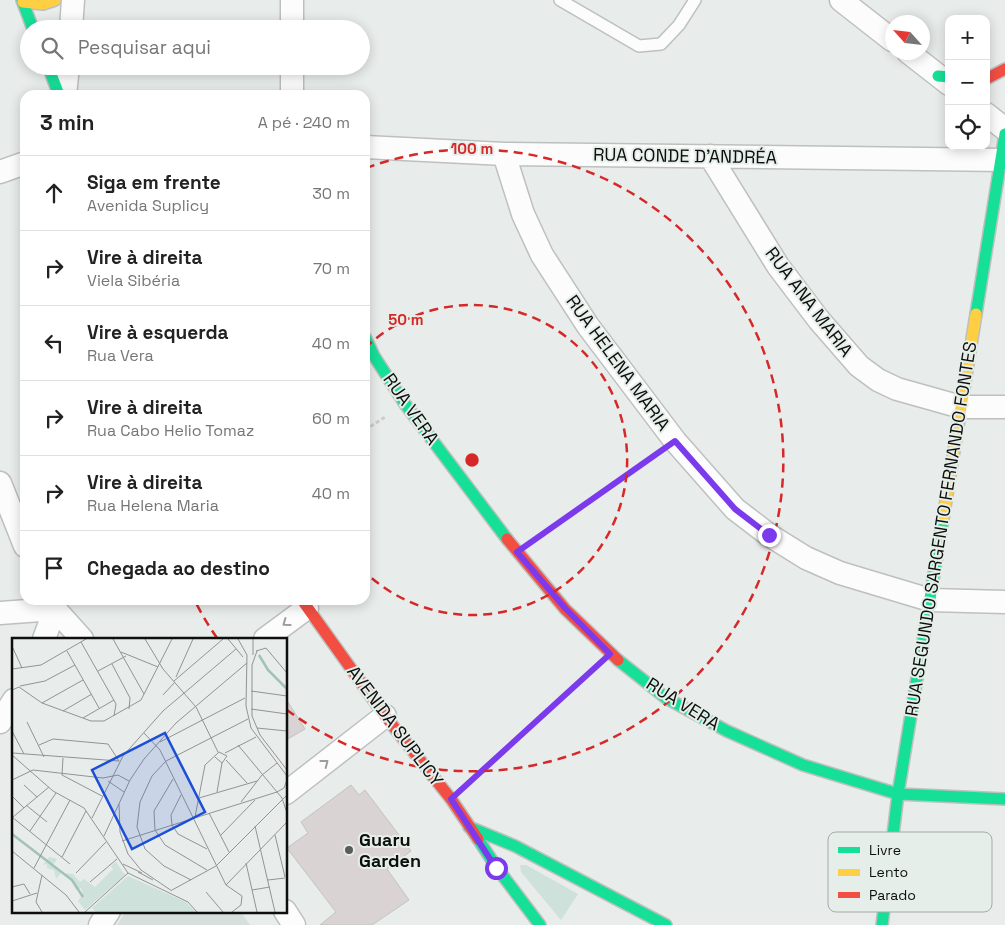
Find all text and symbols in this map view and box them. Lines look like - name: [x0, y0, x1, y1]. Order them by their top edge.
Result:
- north arrow: [885, 15, 930, 60]
- map controls: [945, 15, 990, 150]
- button: +: [945, 15, 990, 60]
- search box: [20, 20, 370, 75]
- icon: search: [38, 34, 66, 62]
- text: Pesquisar aqui: [78, 35, 211, 60]
- button: −: [945, 60, 990, 105]
- button: locate: [945, 105, 990, 150]
- text: 3 min: [40, 109, 95, 136]
- text: A pé · 240 m: [258, 112, 350, 133]
- text: 100 m: [451, 139, 493, 158]
- street label: RUA CONDE D'ANDRÉA: [593, 142, 777, 169]
- text: Siga em frente: [87, 170, 221, 195]
- icon: ahead: [40, 179, 68, 207]
- text: 30 m: [312, 183, 350, 204]
- text: Avenida Suplicy: [87, 195, 209, 216]
- street label: RUA ANA MARIA: [761, 242, 858, 361]
- text: Vire à direita: [87, 245, 203, 270]
- icon: right: [40, 254, 68, 282]
- text: 70 m: [313, 258, 350, 279]
- text: Viela Sibéria: [87, 270, 180, 291]
- street label: RUA HELENA MARIA: [561, 290, 675, 435]
- text: 50 m: [388, 310, 424, 329]
- text: Vire à esquerda: [87, 320, 229, 345]
- icon: left: [40, 329, 68, 357]
- text: 40 m: [312, 333, 350, 354]
- street label: RUA SEGUNDO SARGENTO FERNANDO FONTES: [899, 340, 982, 718]
- text: Rua Vera: [87, 345, 154, 366]
- street label: RUA VERA: [378, 368, 445, 449]
- text: Vire à direita: [87, 395, 203, 420]
- icon: right: [40, 404, 68, 432]
- text: 60 m: [312, 408, 350, 429]
- text: Rua Cabo Helio Tomaz: [87, 420, 254, 441]
- centre of rings: [463, 451, 481, 469]
- text: Vire à direita: [87, 470, 203, 495]
- icon: right: [40, 479, 68, 507]
- text: 40 m: [312, 483, 350, 504]
- text: Rua Helena Maria: [87, 495, 219, 516]
- route end: [758, 524, 781, 547]
- icon: arrive: [40, 554, 68, 582]
- text: Chegada ao destino: [87, 556, 270, 581]
- one-way arrow: [282, 617, 292, 626]
- inset map: [12, 638, 288, 912]
- street label: AVENIDA SUPLICY: [342, 661, 448, 791]
- street label: RUA VERA: [642, 672, 724, 735]
- one-way arrow: [319, 760, 328, 768]
- place label: Guaru Garden: [359, 828, 421, 872]
- legend: [828, 832, 992, 912]
- text: Livre: [869, 841, 901, 859]
- marker: Guaru Garden: [343, 844, 355, 856]
- route start: [485, 857, 508, 880]
- text: Lento: [869, 863, 908, 881]
- text: Parado: [869, 886, 916, 904]

